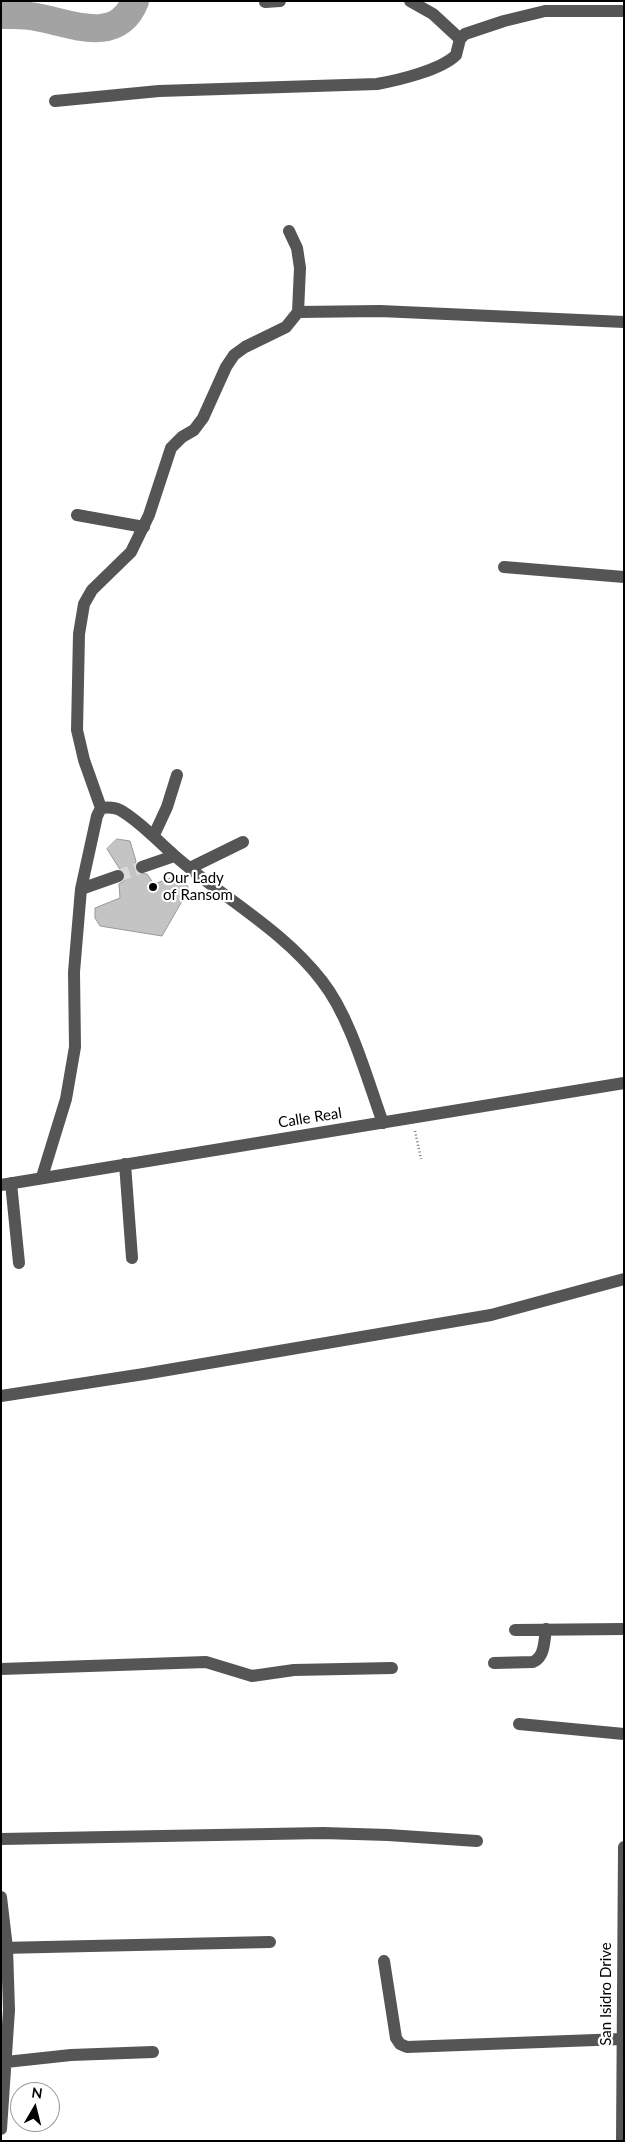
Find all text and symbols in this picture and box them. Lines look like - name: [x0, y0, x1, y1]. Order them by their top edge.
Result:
- place label: Our Lady of Ransom: [163, 869, 233, 904]
- marker: Our Lady of Ransom: [147, 881, 159, 893]
- street label: Calle Real: [277, 1104, 343, 1132]
- street label: San Isidro Drive: [597, 1942, 615, 2046]
- north arrow: [10, 2082, 60, 2132]
- text: N: [30, 2083, 44, 2102]

